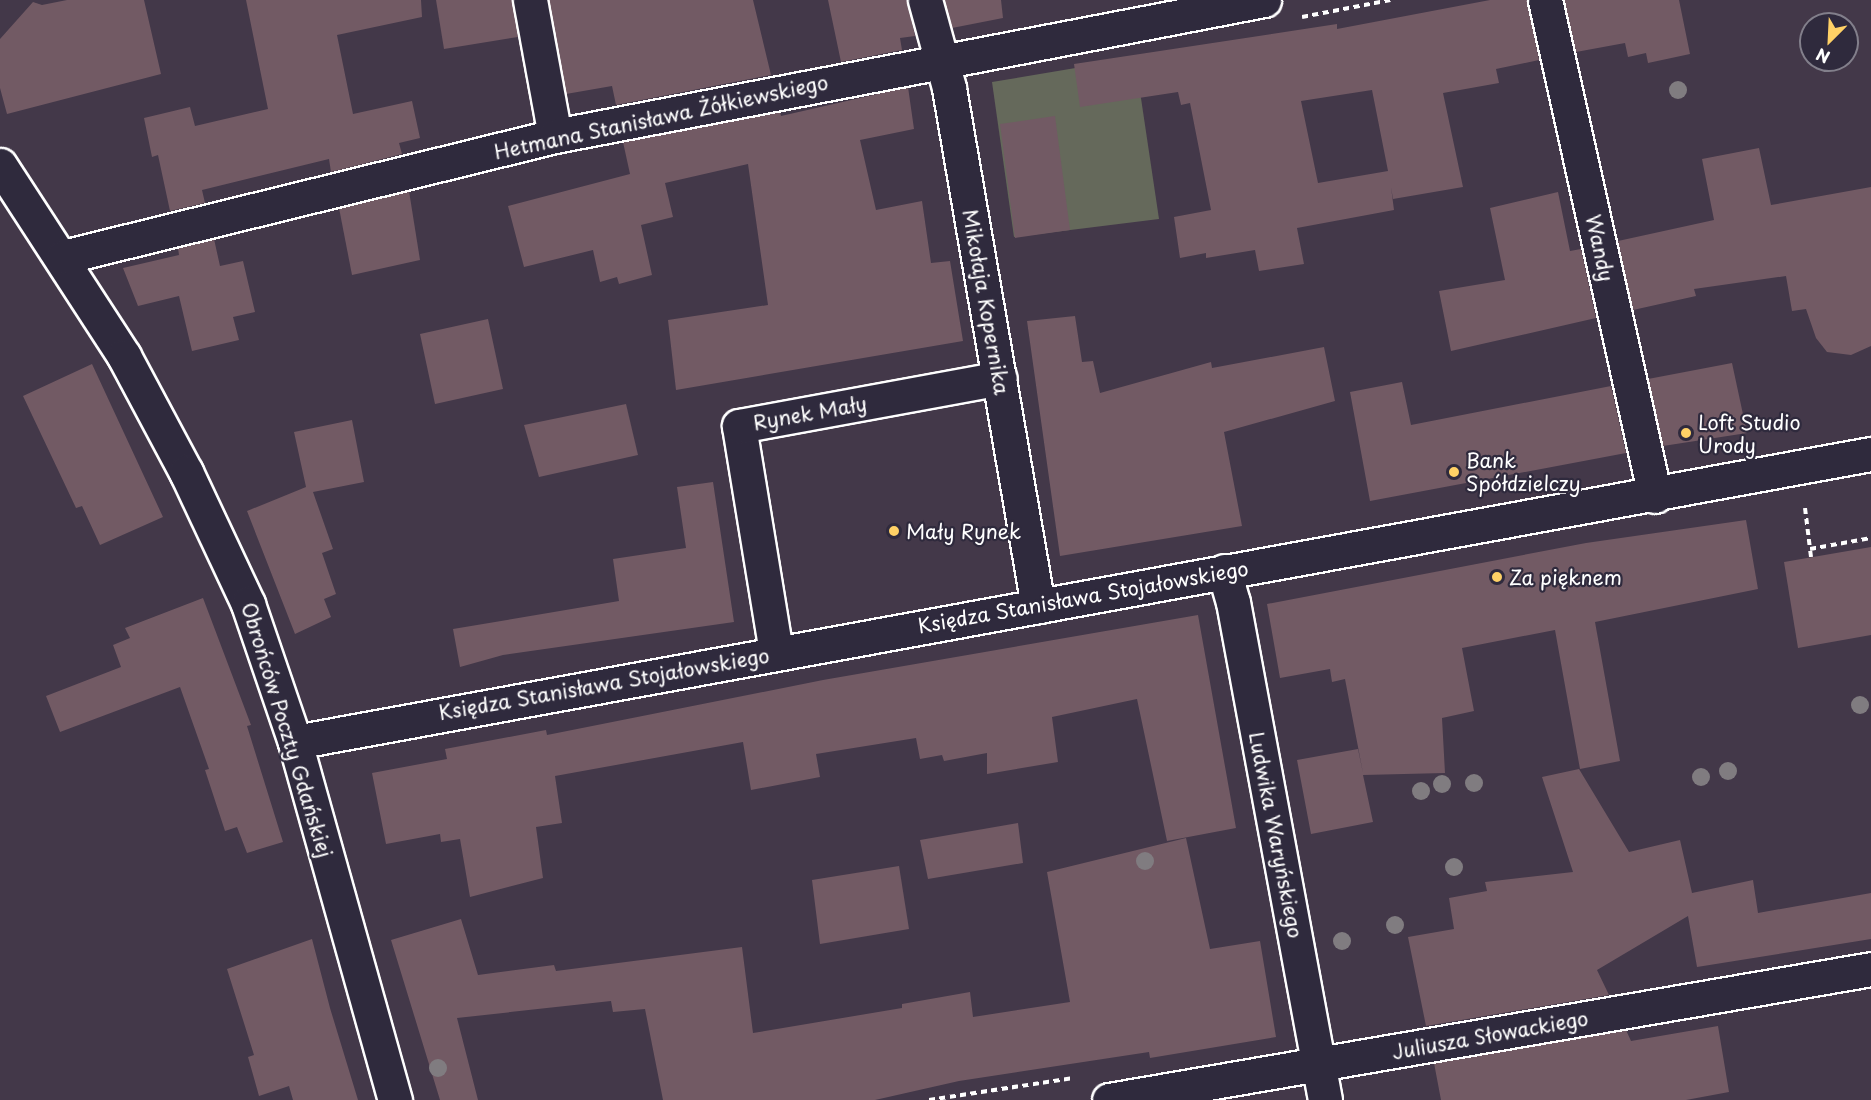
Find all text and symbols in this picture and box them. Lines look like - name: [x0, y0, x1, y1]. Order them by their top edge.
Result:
- north arrow: [1799, 12, 1859, 72]
- text: N: [1812, 43, 1833, 70]
- street label: Hetmana Stanisława Żółkiewskiego: [492, 70, 830, 164]
- street label: Mikołaja Kopernika: [958, 208, 1014, 396]
- street label: Wandy: [1581, 212, 1619, 284]
- street label: Rynek Mały: [751, 391, 869, 435]
- place label: Loft Studio Urody: [1698, 410, 1801, 457]
- marker: Loft Studio Urody: [1679, 426, 1693, 440]
- place label: Bank Spółdzielczy: [1466, 448, 1581, 495]
- marker: Bank Spółdzielczy: [1447, 465, 1461, 479]
- place label: Mały Rynek: [906, 519, 1022, 543]
- marker: Mały Rynek: [887, 524, 901, 538]
- street label: Księdza Stanisława Stojałowskiego: [916, 556, 1250, 638]
- place label: Za pięknem: [1509, 565, 1622, 589]
- marker: Za pięknem: [1490, 570, 1504, 584]
- street label: Obrońców Poczty Gdańskiej: [237, 599, 337, 861]
- street label: Księdza Stanisława Stojałowskiego: [437, 643, 771, 725]
- street label: Ludwika Waryńskiego: [1244, 730, 1308, 940]
- street label: Juliusza Słowackiego: [1390, 1006, 1590, 1064]

